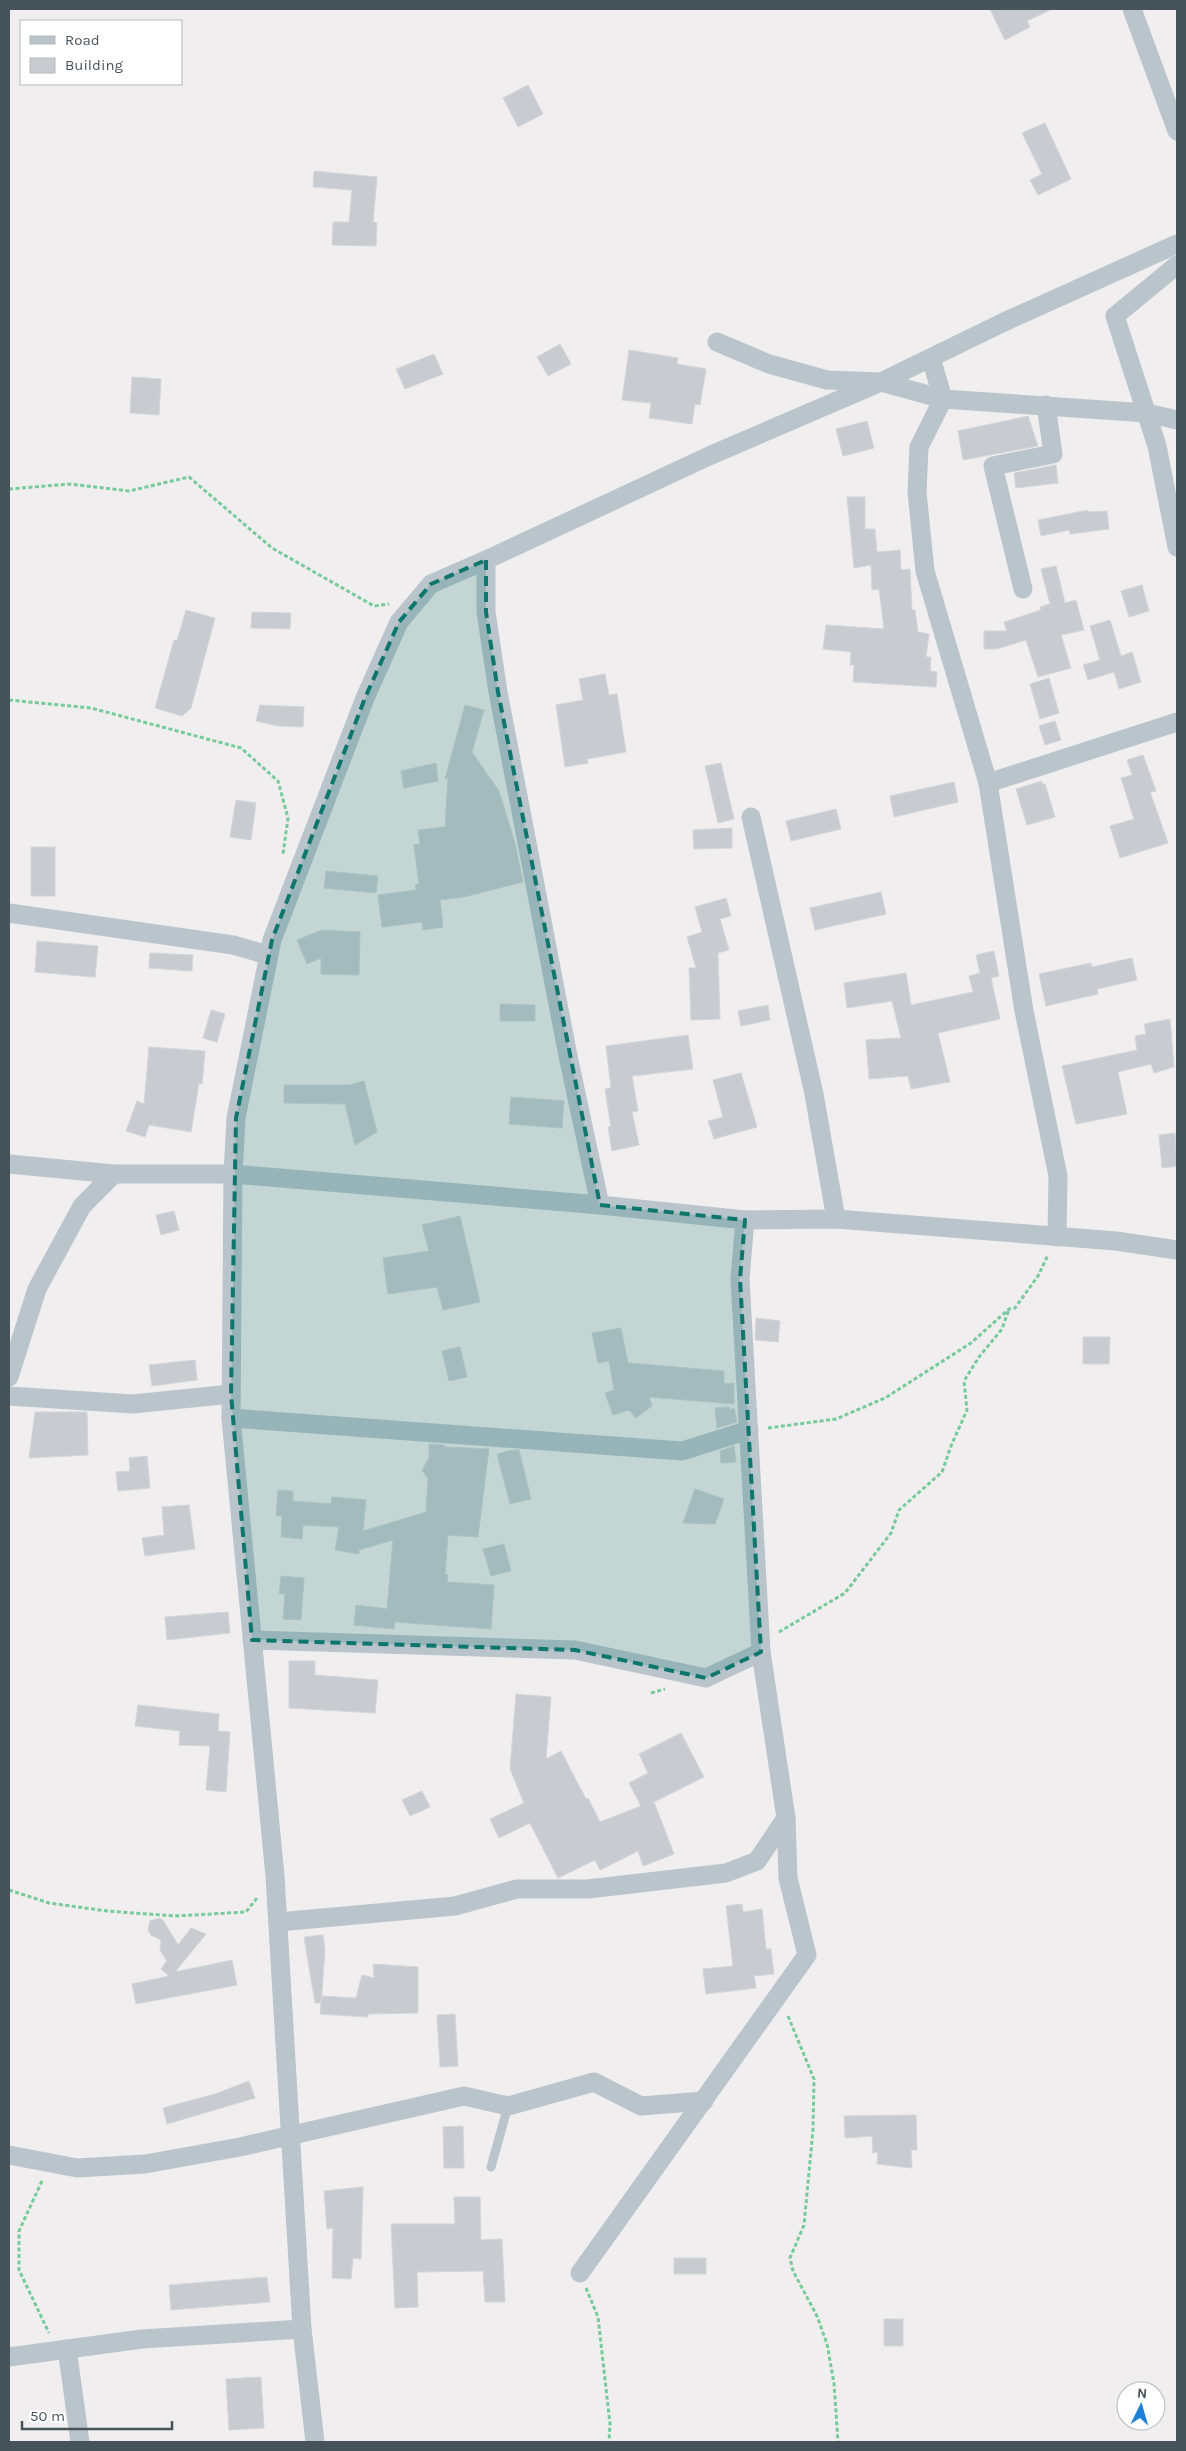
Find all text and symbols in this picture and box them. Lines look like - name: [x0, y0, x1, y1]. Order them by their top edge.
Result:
- legend: [20, 20, 182, 85]
- text: Road: [65, 31, 100, 49]
- text: Building: [65, 56, 123, 74]
- north arrow: [1116, 2381, 1166, 2431]
- text: N: [1136, 2385, 1148, 2402]
- scale bar: [22, 2398, 172, 2430]
- text: 50 m: [30, 2407, 65, 2425]

